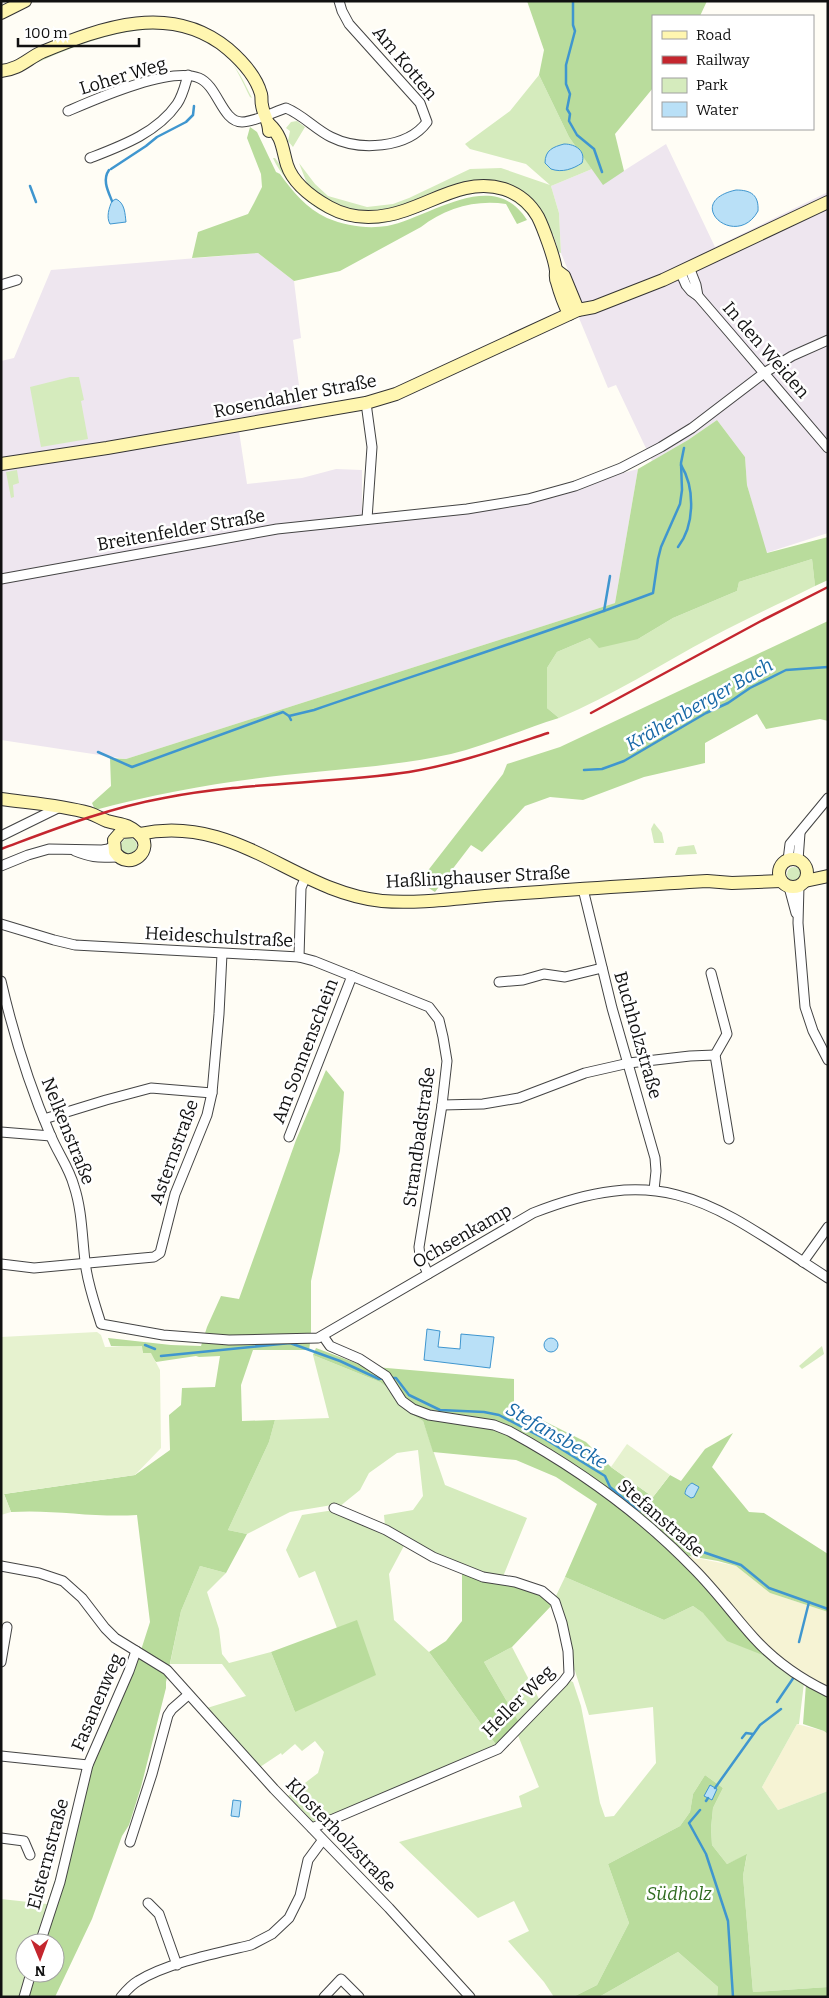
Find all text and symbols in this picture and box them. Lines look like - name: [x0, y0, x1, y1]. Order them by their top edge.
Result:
- scale bar: [18, 15, 139, 47]
- legend: [652, 15, 814, 130]
- street label: Am Kotten: [368, 22, 443, 105]
- text: 100 m: [25, 24, 68, 42]
- text: Road: [696, 26, 731, 44]
- text: Railway: [696, 51, 750, 69]
- street label: Loher Weg: [77, 52, 169, 100]
- text: Park: [696, 76, 728, 94]
- text: Water: [696, 101, 739, 119]
- street label: In den Weiden: [718, 297, 814, 403]
- street label: Rosendahler Straße: [212, 369, 378, 423]
- street label: Breitenfelder Straße: [95, 504, 267, 556]
- water label: Krähenberger Bach: [622, 653, 777, 756]
- street label: Haßlinghauser Straße: [385, 861, 571, 893]
- street label: Heideschulstraße: [144, 922, 294, 952]
- street label: Buchholzstraße: [609, 969, 667, 1101]
- street label: Am Sonnenschein: [267, 975, 343, 1127]
- street label: Strandbadstraße: [398, 1066, 440, 1208]
- street label: Nelkenstraße: [37, 1074, 99, 1188]
- street label: Asternstraße: [145, 1097, 203, 1207]
- street label: Ochsenkamp: [409, 1199, 515, 1273]
- water label: Stefansbecke: [502, 1397, 612, 1474]
- street label: Stefanstraße: [613, 1474, 709, 1562]
- street label: Fasanenweg: [67, 1650, 127, 1754]
- street label: Heller Weg: [477, 1660, 559, 1742]
- street label: Klosterholzstraße: [281, 1774, 401, 1896]
- street label: Elsternstraße: [23, 1796, 73, 1912]
- park label: Südholz: [646, 1883, 712, 1905]
- north arrow: [15, 1933, 65, 1983]
- text: N: [34, 1962, 46, 1979]

